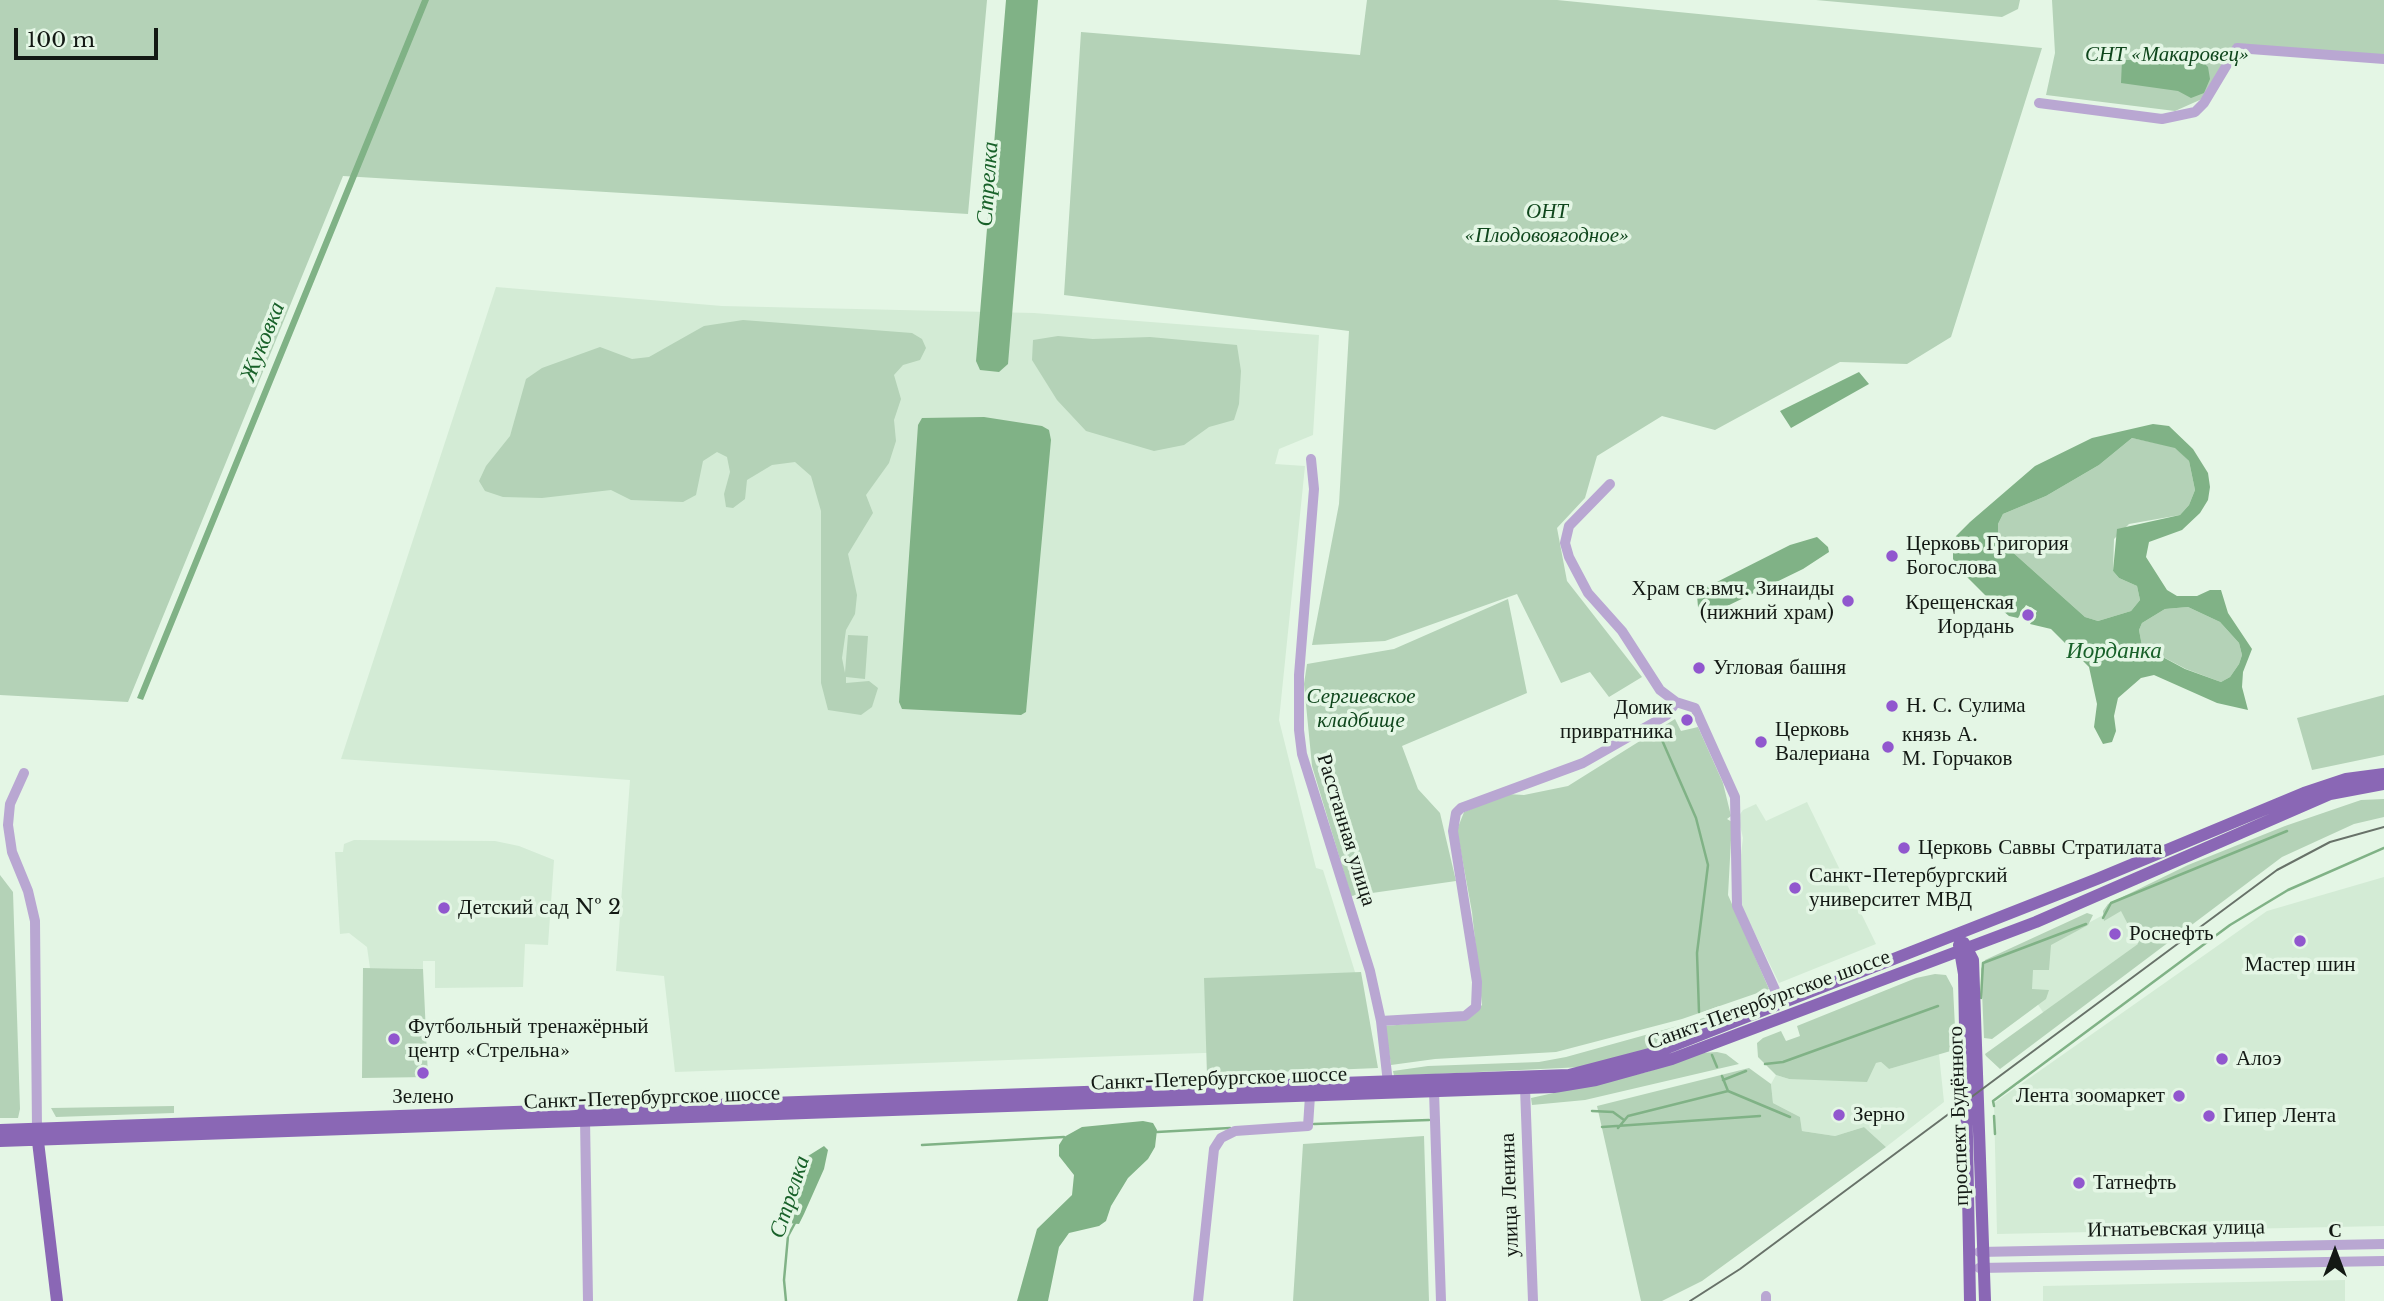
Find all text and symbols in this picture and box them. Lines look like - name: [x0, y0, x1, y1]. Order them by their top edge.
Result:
- scale bar: [18, 14, 161, 58]
- text: 100 m: [27, 27, 95, 53]
- park label: СНТ «Макаровец»: [2085, 42, 2249, 68]
- water label: Стрелка: [971, 141, 1005, 227]
- park label: ОНТ «Плодовоягодное»: [1465, 199, 1629, 249]
- water label: Жуковка: [235, 298, 291, 386]
- place label: Церковь Григория Богослова: [1906, 531, 2069, 581]
- marker: Церковь Григория Богослова: [1884, 548, 1900, 564]
- place label: Храм св.вмч. Зинаиды (нижний храм): [1632, 576, 1834, 626]
- place label: Крещенская Иордань: [1905, 590, 2014, 640]
- marker: Храм св.вмч. Зинаиды (нижний храм): [1840, 593, 1856, 609]
- marker: Крещенская Иордань: [2020, 607, 2036, 623]
- water label: Иорданка: [2066, 638, 2162, 666]
- place label: Угловая башня: [1713, 655, 1846, 681]
- marker: Угловая башня: [1691, 660, 1707, 676]
- park label: Сергиевское кладбище: [1307, 684, 1415, 734]
- place label: Н. С. Сулима: [1906, 693, 2026, 719]
- place label: Домик привратника: [1560, 695, 1673, 745]
- marker: Н. С. Сулима: [1884, 698, 1900, 714]
- marker: Домик привратника: [1679, 712, 1695, 728]
- place label: Церковь Валериана: [1775, 717, 1870, 767]
- place label: князь А. М. Горчаков: [1902, 722, 2012, 772]
- marker: Церковь Валериана: [1753, 734, 1769, 750]
- marker: князь А. М. Горчаков: [1880, 739, 1896, 755]
- street label: Расстанная улица: [1311, 751, 1381, 909]
- place label: Церковь Саввы Стратилата: [1918, 835, 2162, 861]
- marker: Церковь Саввы Стратилата: [1896, 840, 1912, 856]
- place label: Санкт-Петербургский университет МВД: [1809, 863, 2007, 913]
- marker: Санкт-Петербургский университет МВД: [1787, 880, 1803, 896]
- place label: Детский сад № 2: [458, 895, 621, 921]
- marker: Детский сад № 2: [436, 900, 452, 916]
- place label: Роснефть: [2129, 921, 2214, 947]
- marker: Роснефть: [2107, 926, 2123, 942]
- marker: Мастер шин: [2292, 933, 2308, 949]
- street label: Санкт-Петербургское шоссе: [1644, 944, 1894, 1056]
- place label: Мастер шин: [2245, 952, 2355, 978]
- place label: Футбольный тренажёрный центр «Стрельна»: [408, 1014, 649, 1064]
- street label: проспект Будённого: [1943, 1026, 1975, 1206]
- marker: Футбольный тренажёрный центр «Стрельна»: [386, 1031, 402, 1047]
- place label: Алоэ: [2236, 1046, 2281, 1072]
- marker: Алоэ: [2214, 1051, 2230, 1067]
- street label: Санкт-Петербургское шоссе: [1090, 1062, 1348, 1096]
- marker: Зелено: [415, 1065, 431, 1081]
- street label: Санкт-Петербургское шоссе: [523, 1081, 781, 1115]
- place label: Лента зоомаркет: [2016, 1083, 2165, 1109]
- place label: Зелено: [392, 1084, 454, 1110]
- marker: Лента зоомаркет: [2171, 1088, 2187, 1104]
- place label: Зерно: [1853, 1102, 1905, 1128]
- place label: Гипер Лента: [2223, 1103, 2336, 1129]
- marker: Зерно: [1831, 1107, 1847, 1123]
- marker: Гипер Лента: [2201, 1108, 2217, 1124]
- street label: улица Ленина: [1495, 1132, 1525, 1258]
- water label: Стрелка: [764, 1152, 816, 1242]
- place label: Татнефть: [2093, 1170, 2176, 1196]
- marker: Татнефть: [2071, 1175, 2087, 1191]
- street label: Игнатьевская улица: [2087, 1215, 2265, 1243]
- north arrow: [2300, 1217, 2370, 1287]
- text: С: [2328, 1219, 2342, 1242]

